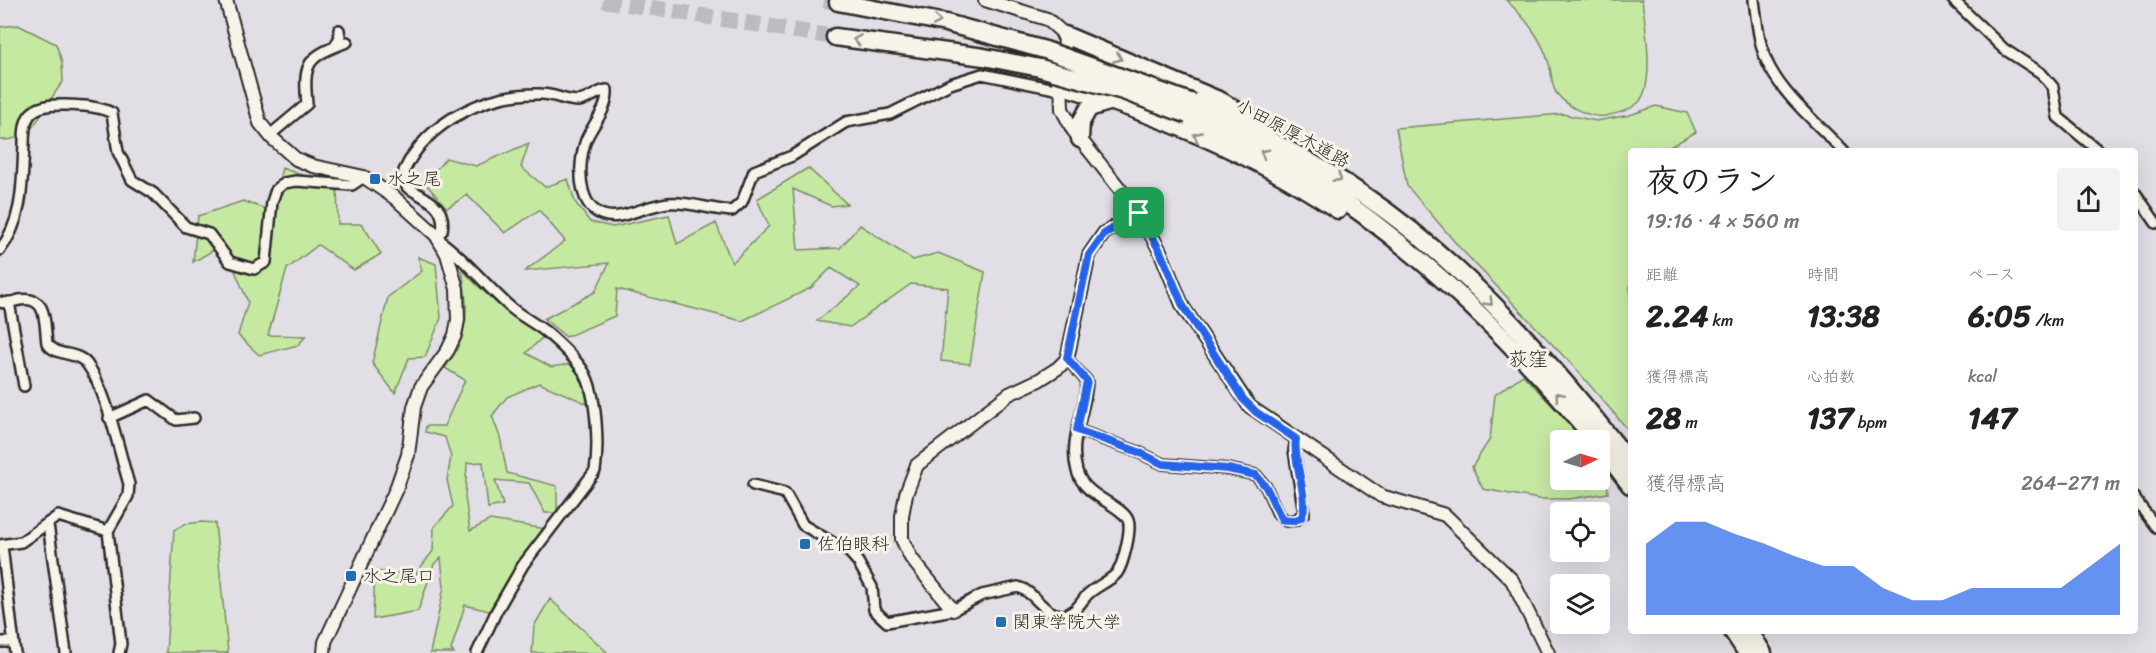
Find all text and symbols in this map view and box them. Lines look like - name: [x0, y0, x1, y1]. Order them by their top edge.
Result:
- one-way arrow: [932, 14, 942, 27]
- one-way arrow: [853, 35, 862, 47]
- one-way arrow: [1112, 51, 1123, 63]
- street label: 小田原厚木道路: [1230, 89, 1356, 177]
- one-way arrow: [1192, 132, 1203, 144]
- one-way arrow: [1260, 149, 1271, 160]
- text: 夜のラン: [1646, 152, 1778, 210]
- place label: 水之尾: [387, 163, 441, 195]
- button: share: [2057, 168, 2120, 231]
- one-way arrow: [1332, 171, 1343, 182]
- marker: 水之尾: [368, 172, 382, 186]
- pin: [1113, 187, 1164, 238]
- icon: arrive: [1122, 196, 1155, 229]
- text: 19:16 · 4 × 560 m: [1646, 204, 1799, 239]
- text: 距離: [1646, 260, 1678, 289]
- text: 時間: [1807, 260, 1839, 289]
- text: ペース: [1968, 260, 2015, 289]
- text: 2.24: [1646, 289, 1708, 343]
- text: 13:38: [1807, 289, 1880, 343]
- text: 6:05: [1968, 289, 2031, 343]
- one-way arrow: [1482, 295, 1493, 305]
- text: km: [1708, 306, 1733, 335]
- text: /km: [2031, 306, 2064, 335]
- district label: 荻窪: [1508, 342, 1548, 377]
- text: 獲得標高: [1646, 362, 1710, 391]
- text: 心拍数: [1807, 362, 1855, 391]
- text: kcal: [1968, 362, 1997, 391]
- text: 28: [1646, 391, 1681, 445]
- text: 137: [1807, 391, 1853, 445]
- text: 147: [1968, 391, 2017, 445]
- one-way arrow: [1555, 392, 1566, 403]
- text: m: [1681, 408, 1698, 437]
- text: bpm: [1853, 408, 1887, 437]
- north arrow: [1550, 430, 1610, 490]
- map controls: [1550, 430, 1610, 634]
- text: 獲得標高: [1646, 466, 1726, 501]
- text: 264–271 m: [2021, 466, 2120, 501]
- button: locate: [1550, 502, 1610, 562]
- place label: 佐伯眼科: [817, 528, 889, 560]
- marker: 佐伯眼科: [798, 537, 812, 551]
- place label: 水之尾口: [363, 560, 435, 592]
- marker: 水之尾口: [344, 569, 358, 583]
- button: layers: [1550, 574, 1610, 634]
- place label: 関東学院大学: [1013, 606, 1121, 638]
- marker: 関東学院大学: [994, 615, 1008, 629]

